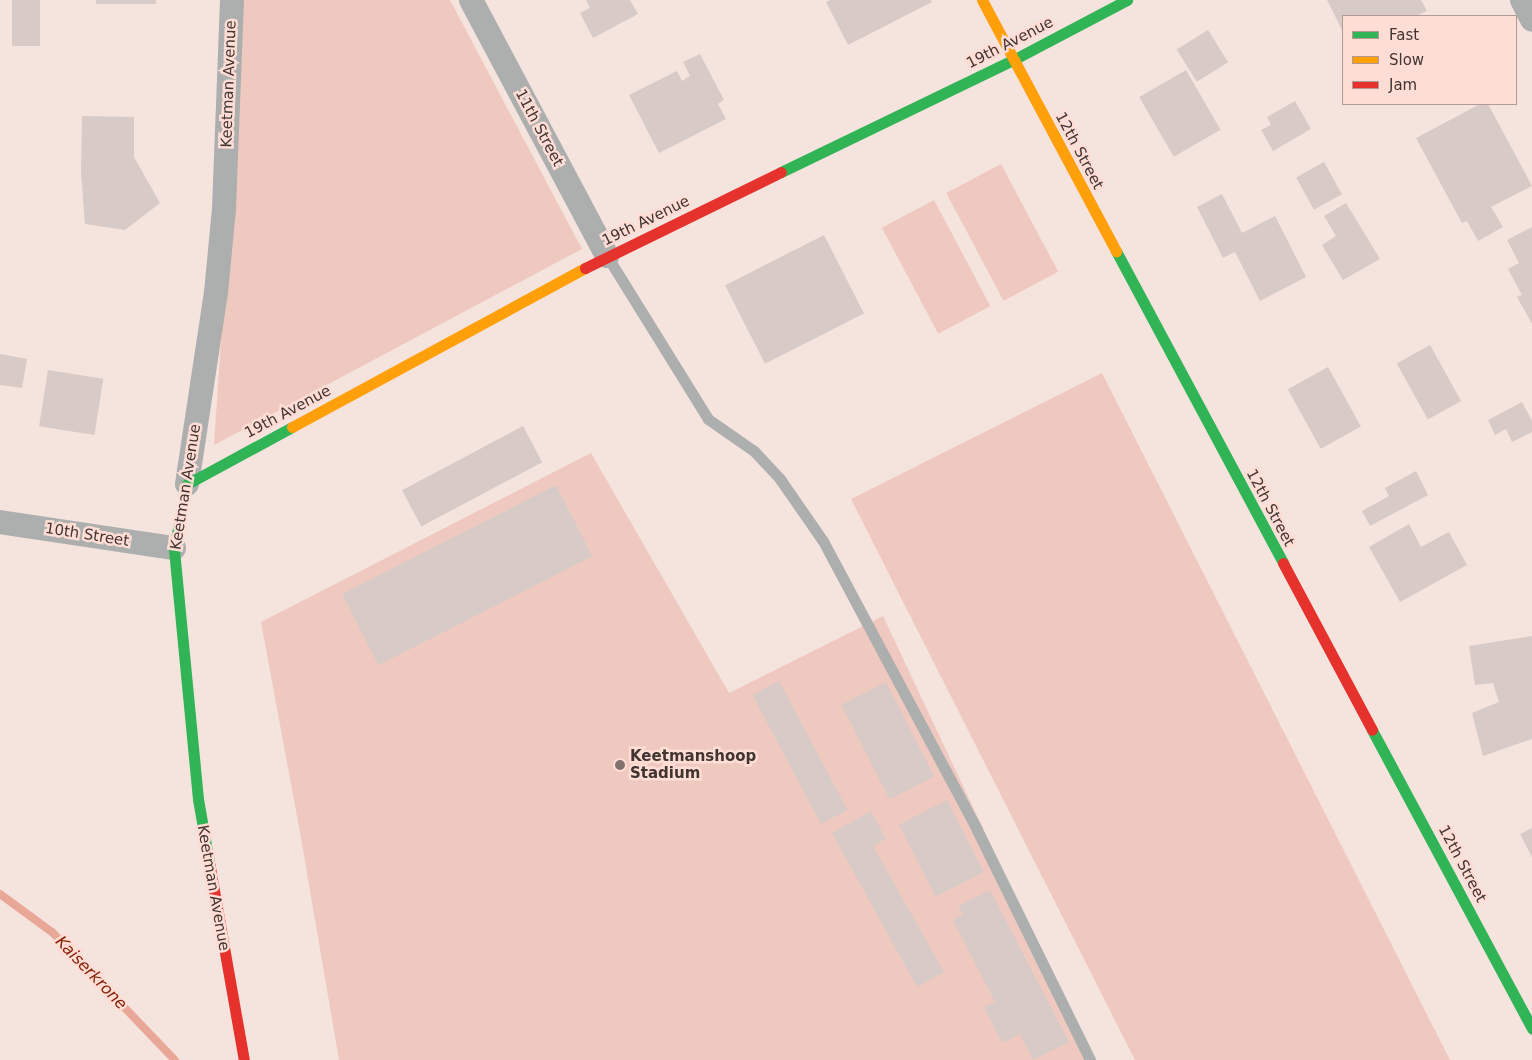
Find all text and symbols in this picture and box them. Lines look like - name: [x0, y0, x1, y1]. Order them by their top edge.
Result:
- street label: 19th Avenue: [964, 13, 1056, 73]
- legend: [1342, 15, 1517, 105]
- street label: Keetman Avenue: [218, 20, 240, 148]
- text: Fast: [1389, 26, 1419, 44]
- text: Slow: [1389, 51, 1424, 69]
- text: Jam: [1389, 76, 1417, 94]
- street label: 11th Street: [511, 86, 567, 170]
- street label: 12th Street: [1051, 109, 1107, 193]
- street label: 19th Avenue: [599, 192, 693, 250]
- street label: 19th Avenue: [242, 382, 334, 442]
- street label: Keetman Avenue: [167, 423, 205, 551]
- street label: 12th Street: [1242, 466, 1298, 550]
- street label: 10th Street: [44, 519, 130, 551]
- place label: Keetmanshoop Stadium: [630, 747, 756, 782]
- marker: Keetmanshoop Stadium: [614, 759, 626, 771]
- street label: 12th Street: [1434, 822, 1490, 906]
- street label: Keetman Avenue: [193, 824, 233, 952]
- water label: Kaiserkrone: [51, 932, 131, 1014]

